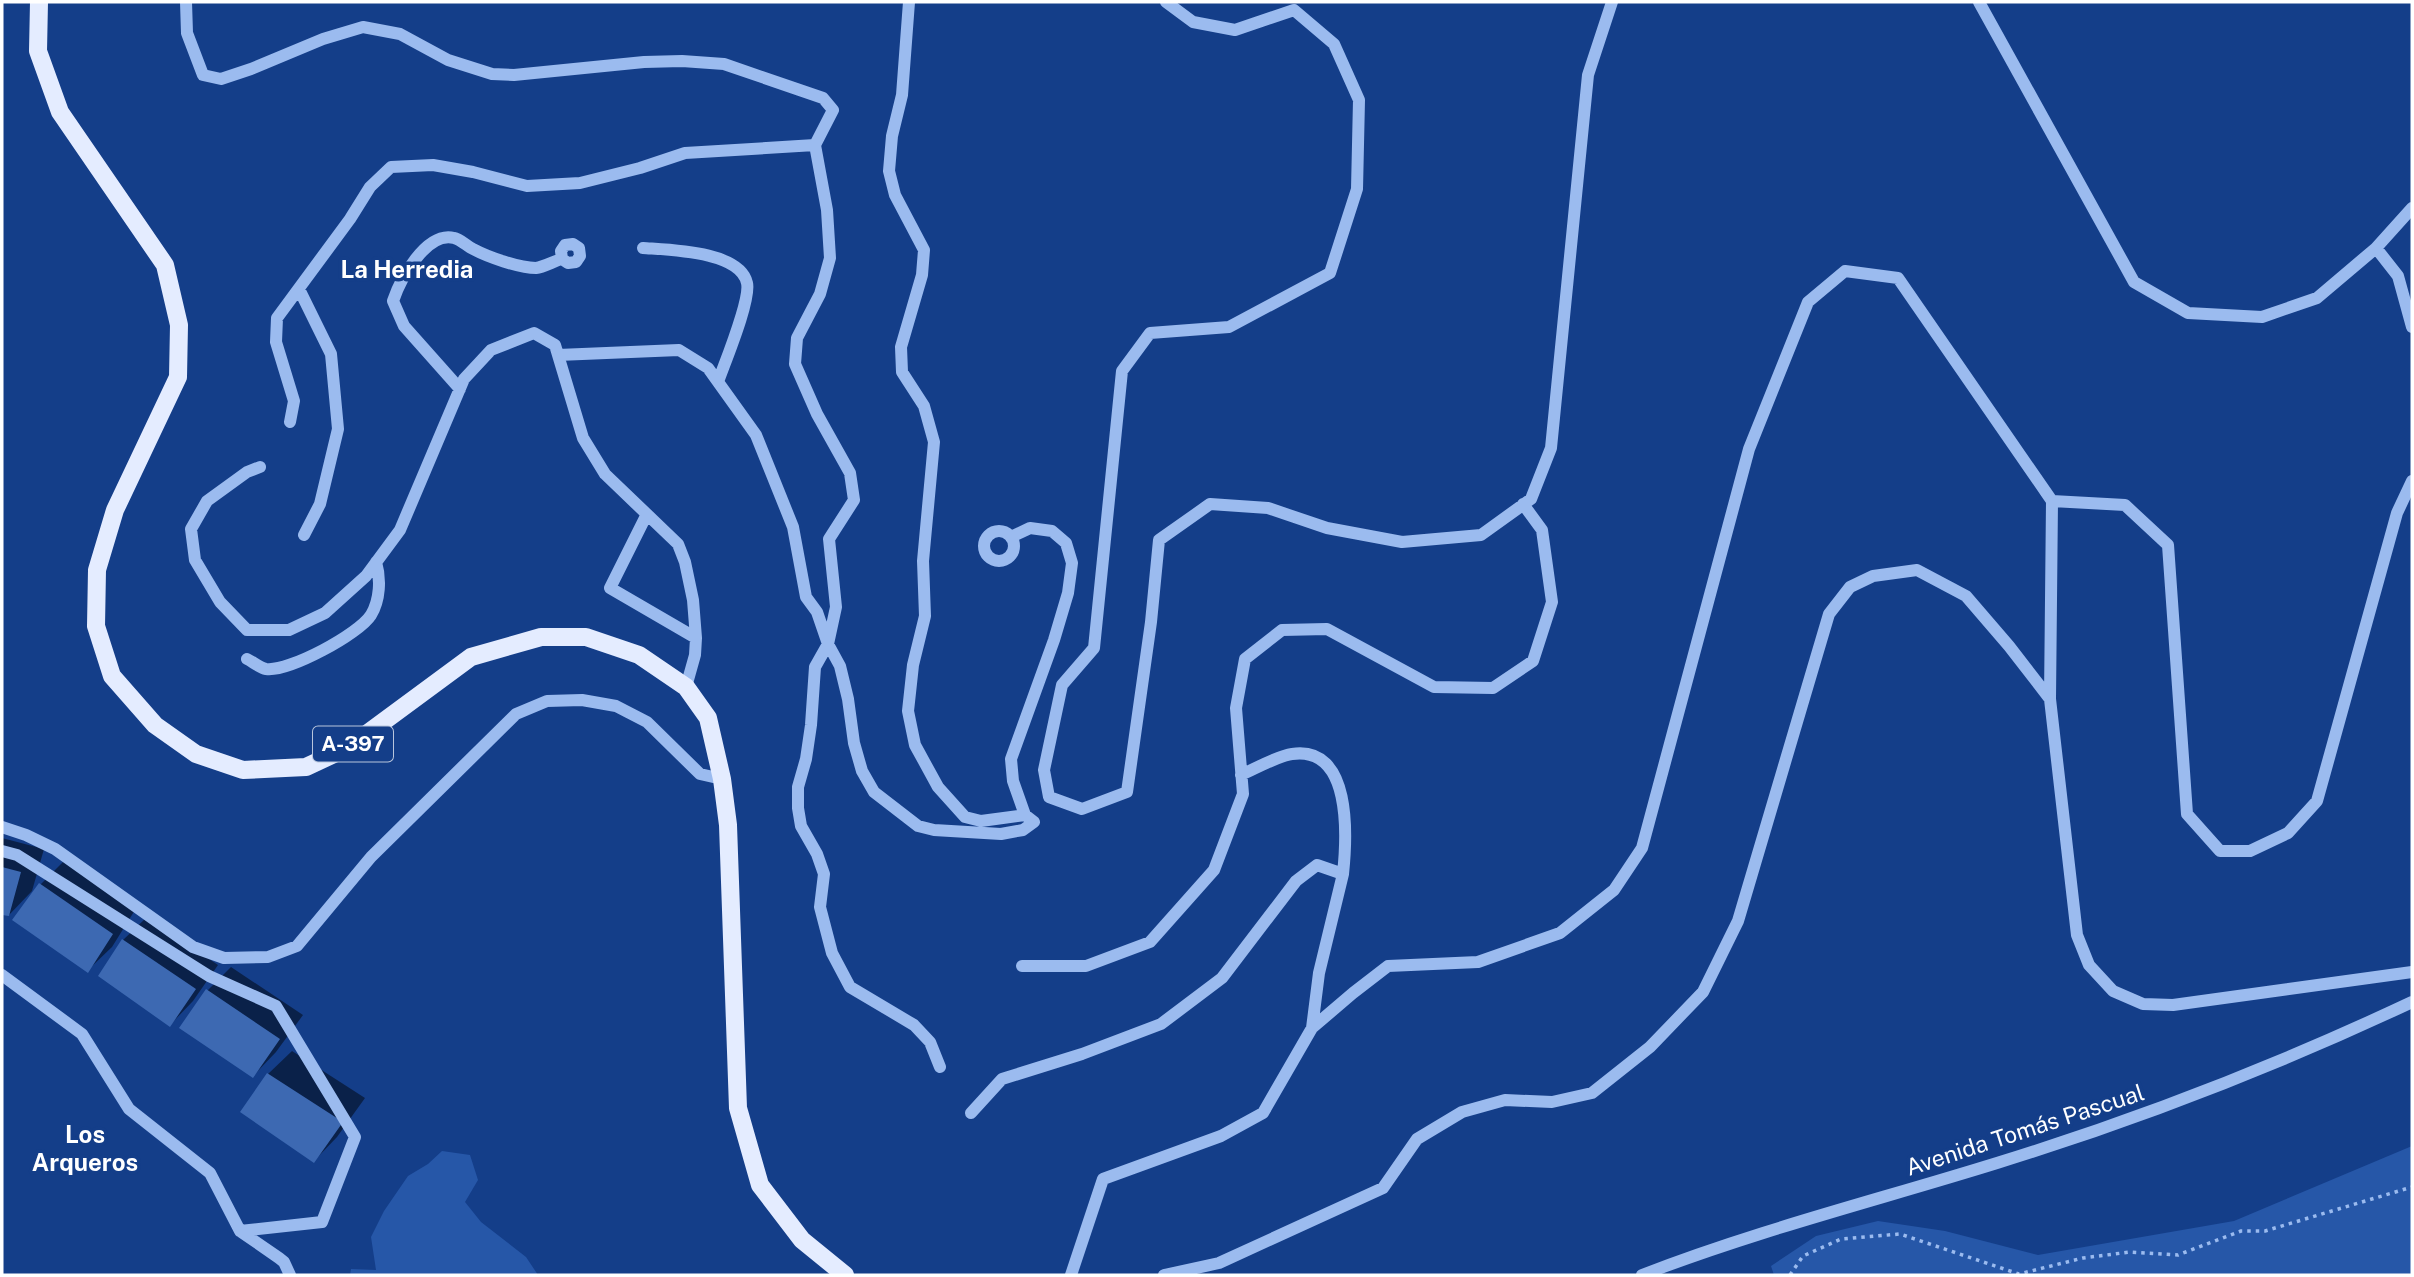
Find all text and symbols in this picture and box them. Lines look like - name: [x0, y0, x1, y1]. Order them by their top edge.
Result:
- district label: La Herredia: [341, 255, 473, 283]
- road number: A-397: [313, 726, 393, 762]
- street label: Avenida Tomás Pascual: [1902, 1078, 2148, 1181]
- district label: Los Arqueros: [32, 1120, 138, 1176]

